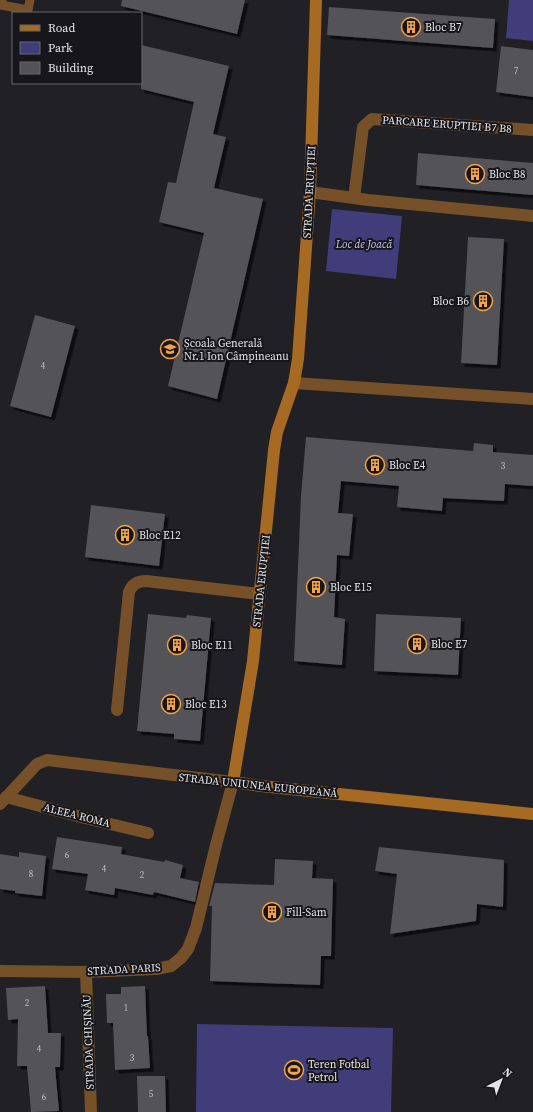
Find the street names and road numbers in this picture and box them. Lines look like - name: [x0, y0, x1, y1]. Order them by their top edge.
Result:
- street label: PARCARE ERUPTIEI B7 B8: [382, 112, 512, 137]
- street label: STRADA ERUPȚIEI: [300, 145, 319, 239]
- street label: STRADA ERUPȚIEI: [249, 534, 274, 628]
- street label: STRADA UNIUNEA EUROPEANĂ: [178, 770, 339, 801]
- street label: ALEEA ROMA: [42, 800, 113, 831]
- street label: STRADA PARIS: [87, 960, 161, 979]
- street label: STRADA CHIȘINĂU: [79, 994, 98, 1090]

